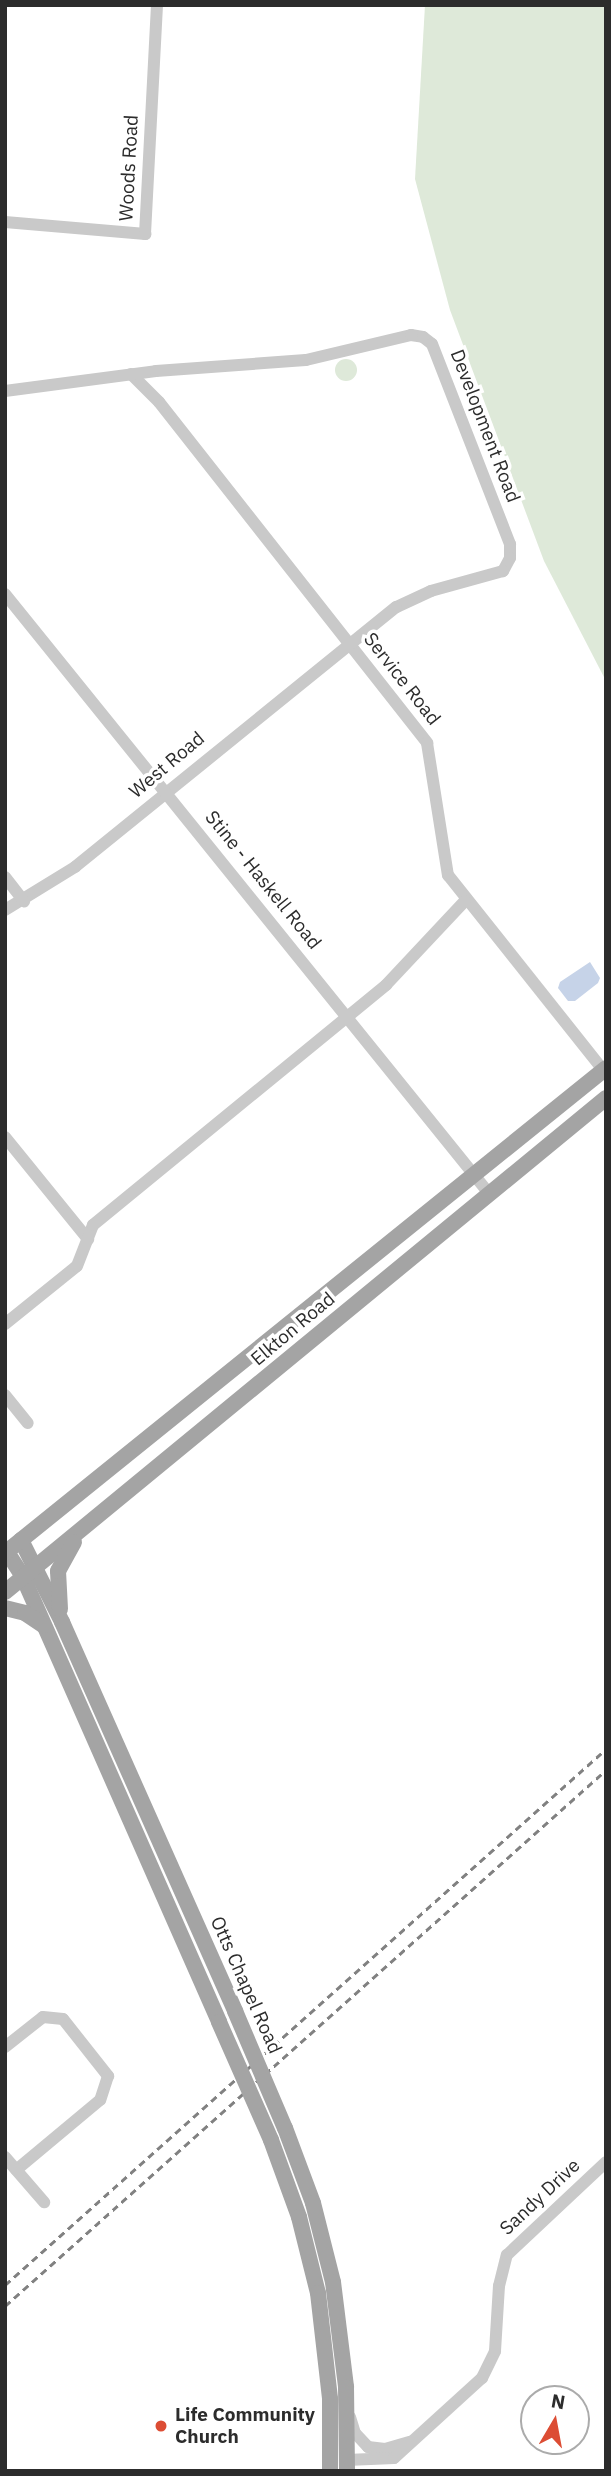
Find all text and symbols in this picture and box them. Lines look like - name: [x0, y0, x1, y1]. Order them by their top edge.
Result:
- street label: Woods Road: [115, 114, 143, 222]
- street label: Development Road: [445, 346, 525, 506]
- street label: Service Road: [359, 628, 445, 730]
- street label: West Road: [125, 727, 209, 803]
- street label: Stine - Haskell Road: [200, 806, 326, 954]
- street label: Elkton Road: [247, 1287, 339, 1371]
- street label: Otts Chapel Road: [206, 1913, 286, 2057]
- street label: Sandy Drive: [495, 2154, 585, 2240]
- north arrow: [520, 2385, 590, 2455]
- text: N: [549, 2388, 567, 2414]
- place label: Life Community Church: [175, 2404, 315, 2448]
- marker: Life Community Church: [153, 2418, 169, 2434]

